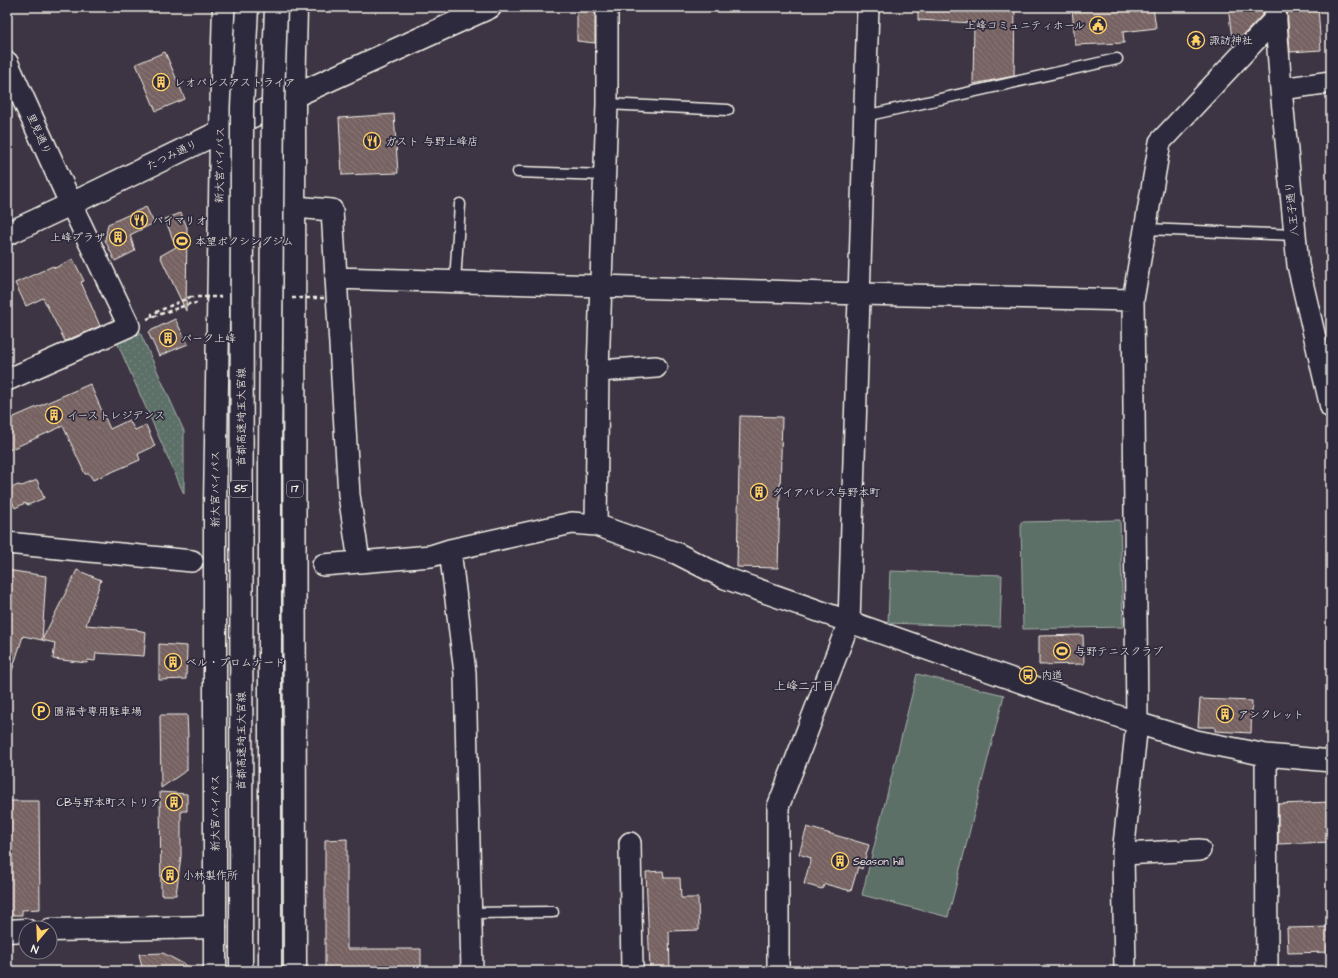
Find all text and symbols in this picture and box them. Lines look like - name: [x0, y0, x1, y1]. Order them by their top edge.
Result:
- public building icon: 上峰コミュニティホール: [1088, 15, 1108, 35]
- place label: 上峰コミュニティホール: [965, 18, 1085, 33]
- temple icon: 諏訪神社: [1186, 30, 1206, 50]
- place label: 諏訪神社: [1209, 33, 1253, 48]
- building icon: レオパレスアストライア: [151, 72, 171, 92]
- place label: レオパレスアストライア: [174, 75, 295, 90]
- street label: 里見通り: [23, 111, 55, 157]
- street label: 新大宮バイパス: [212, 126, 228, 204]
- restaurant icon: ガスト 与野上峰店: [362, 131, 382, 151]
- place label: ガスト 与野上峰店: [385, 134, 479, 149]
- street label: たつみ通り: [144, 136, 200, 174]
- street label: 八王子通り: [1282, 181, 1302, 237]
- restaurant icon: バイマリオ: [129, 210, 149, 230]
- place label: バイマリオ: [152, 213, 207, 228]
- building icon: 上峰プラザ: [108, 227, 128, 247]
- place label: 上峰プラザ: [50, 230, 105, 245]
- sports icon: 本望ボクシングジム: [172, 231, 192, 251]
- place label: 本望ボクシングジム: [195, 234, 294, 249]
- building icon: パーク上峰: [158, 328, 178, 348]
- place label: パーク上峰: [181, 331, 236, 346]
- street label: 首都高速埼玉大宮線: [234, 368, 249, 467]
- building icon: イーストレジデンス: [44, 405, 64, 425]
- place label: イーストレジデンス: [67, 408, 165, 423]
- street label: 新大宮バイパス: [208, 451, 223, 527]
- road number: S5: [230, 481, 252, 497]
- road number: 17: [287, 481, 303, 497]
- building icon: ダイアパレス与野本町: [749, 482, 769, 502]
- place label: ダイアパレス与野本町: [772, 485, 880, 500]
- sports icon: 与野テニスクラブ: [1052, 641, 1072, 661]
- place label: 与野テニスクラブ: [1075, 644, 1163, 659]
- building icon: ベル・プロムナード: [163, 652, 183, 672]
- place label: ベル・プロムナード: [186, 655, 285, 670]
- bus stop icon: 内道: [1018, 665, 1038, 685]
- place label: 内道: [1041, 668, 1063, 683]
- district label: 上峰二丁目: [774, 678, 834, 695]
- street label: 首都高速埼玉大宮線: [234, 692, 249, 791]
- parking icon: 圓福寺専用駐車場: [31, 701, 51, 721]
- place label: 圓福寺専用駐車場: [54, 704, 142, 719]
- building icon: アンクレット: [1215, 704, 1235, 724]
- place label: アンクレット: [1238, 707, 1304, 722]
- street label: 新大宮バイパス: [208, 775, 223, 851]
- building icon: CB与野本町ストリア: [164, 792, 184, 812]
- place label: CB与野本町ストリア: [57, 795, 161, 810]
- building icon: Season hill: [830, 851, 850, 871]
- place label: Season hill: [853, 854, 904, 869]
- building icon: 小林製作所: [160, 865, 180, 885]
- place label: 小林製作所: [183, 868, 238, 883]
- north arrow: [18, 920, 58, 960]
- text: N: [29, 941, 41, 957]

